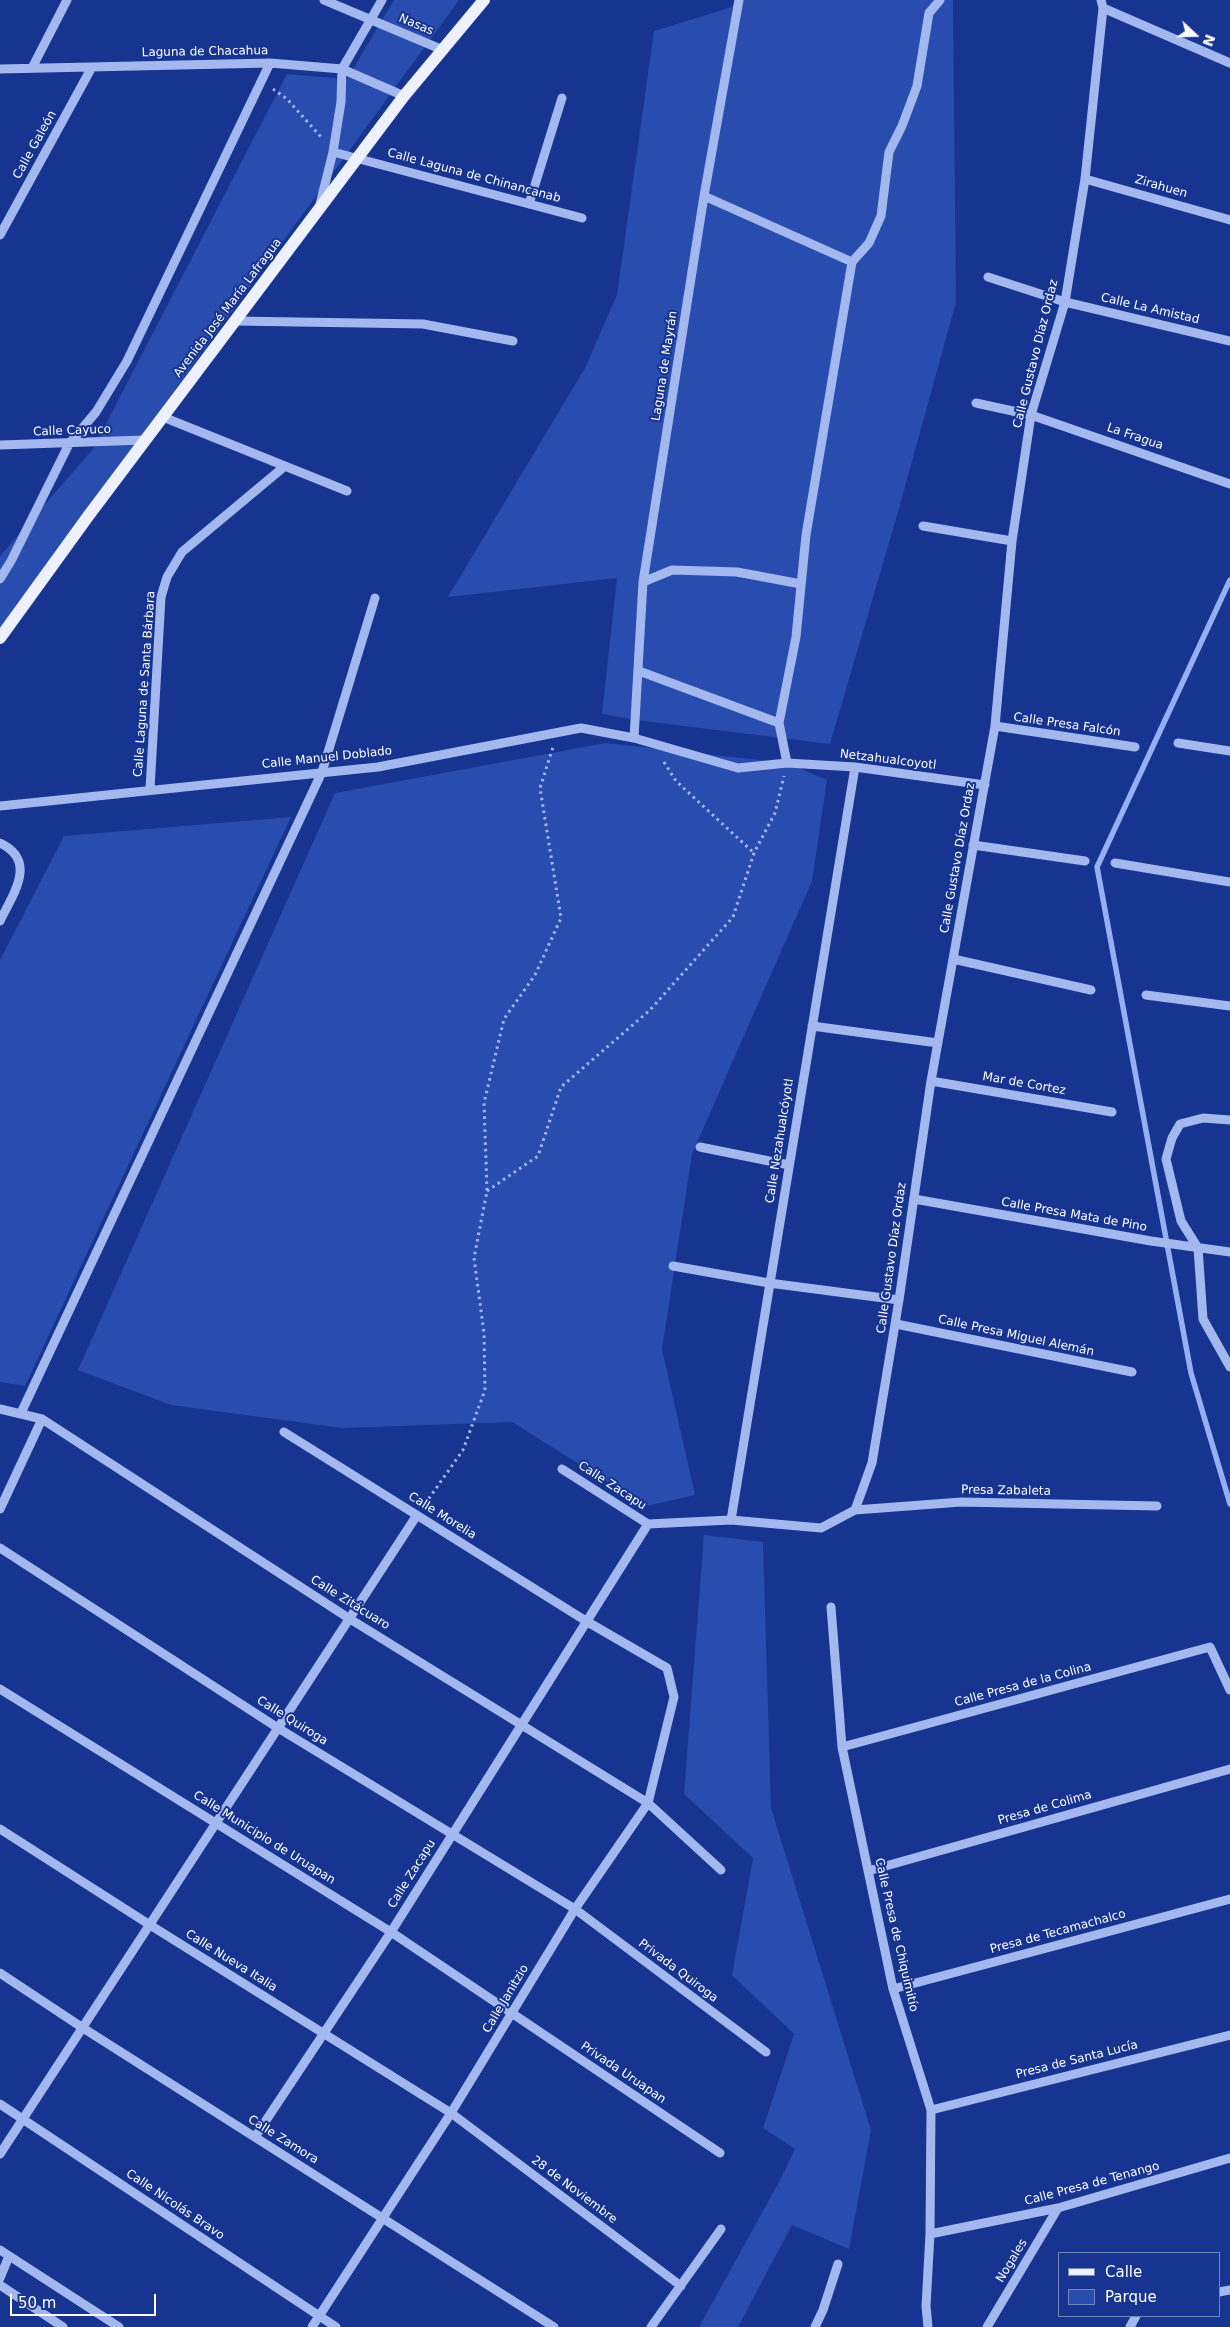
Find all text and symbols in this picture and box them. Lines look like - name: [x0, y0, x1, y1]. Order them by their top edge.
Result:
- north arrow: [1170, 10, 1220, 60]
- street label: Nasas: [397, 11, 435, 39]
- text: N: [1199, 32, 1219, 49]
- street label: Laguna de Chacahua: [142, 44, 268, 60]
- street label: Calle Galeón: [10, 108, 60, 182]
- street label: Calle Laguna de Chinancanab: [386, 146, 562, 206]
- street label: Zirahuen: [1133, 173, 1189, 201]
- street label: Avenida José María Lafragua: [171, 236, 285, 380]
- street label: Calle Gustavo Díaz Ordaz: [1011, 278, 1061, 430]
- street label: Calle La Amistad: [1099, 291, 1201, 327]
- street label: Laguna de Mayrán: [649, 310, 681, 422]
- street label: La Fragua: [1105, 421, 1165, 453]
- street label: Calle Cayuco: [33, 422, 111, 440]
- street label: Calle Laguna de Santa Bárbara: [131, 590, 159, 778]
- street label: Calle Presa Falcón: [1012, 710, 1122, 740]
- street label: Calle Manuel Doblado: [261, 744, 393, 772]
- street label: Netzahualcoyotl: [839, 747, 937, 773]
- street label: Calle Gustavo Díaz Ordaz: [938, 782, 978, 934]
- street label: Mar de Cortez: [981, 1070, 1067, 1098]
- street label: Calle Nezahualcóyotl: [763, 1078, 797, 1204]
- street label: Calle Gustavo Díaz Ordaz: [874, 1181, 910, 1335]
- street label: Calle Presa Mata de Pino: [1000, 1195, 1148, 1235]
- street label: Calle Presa Miguel Alemán: [937, 1312, 1095, 1360]
- street label: Calle Zacapu: [575, 1459, 649, 1513]
- street label: Presa Zabaleta: [961, 1483, 1051, 1499]
- street label: Calle Morelia: [405, 1489, 479, 1543]
- street label: Calle Zitácuaro: [308, 1573, 392, 1633]
- street label: Calle Presa de la Colina: [953, 1660, 1093, 1710]
- street label: Calle Quiroga: [254, 1693, 330, 1749]
- street label: Calle Municipio de Uruapan: [190, 1788, 338, 1888]
- street label: Presa de Colima: [997, 1788, 1093, 1828]
- street label: Calle Zacapu: [385, 1837, 439, 1911]
- street label: Calle Presa de Chiquimitío: [871, 1857, 921, 2013]
- street label: Presa de Tecamachalco: [989, 1907, 1127, 1957]
- street label: Calle Nueva Italia: [182, 1927, 280, 1995]
- street label: Privada Quiroga: [635, 1936, 721, 2006]
- street label: Calle Janitzio: [480, 1962, 532, 2036]
- street label: Presa de Santa Lucía: [1015, 2038, 1139, 2082]
- street label: Privada Uruapan: [578, 2039, 668, 2107]
- street label: Calle Zamora: [245, 2113, 321, 2167]
- street label: 28 de Noviembre: [528, 2153, 620, 2227]
- street label: Calle Presa de Tenango: [1023, 2159, 1161, 2209]
- street label: Calle Nicolás Bravo: [123, 2167, 227, 2243]
- street label: Nogales: [993, 2237, 1031, 2285]
- legend: [1058, 2252, 1220, 2317]
- text: Calle: [1105, 2263, 1142, 2281]
- scale bar: [12, 2284, 159, 2316]
- text: Parque: [1105, 2288, 1157, 2306]
- text: 50 m: [18, 2294, 56, 2312]

